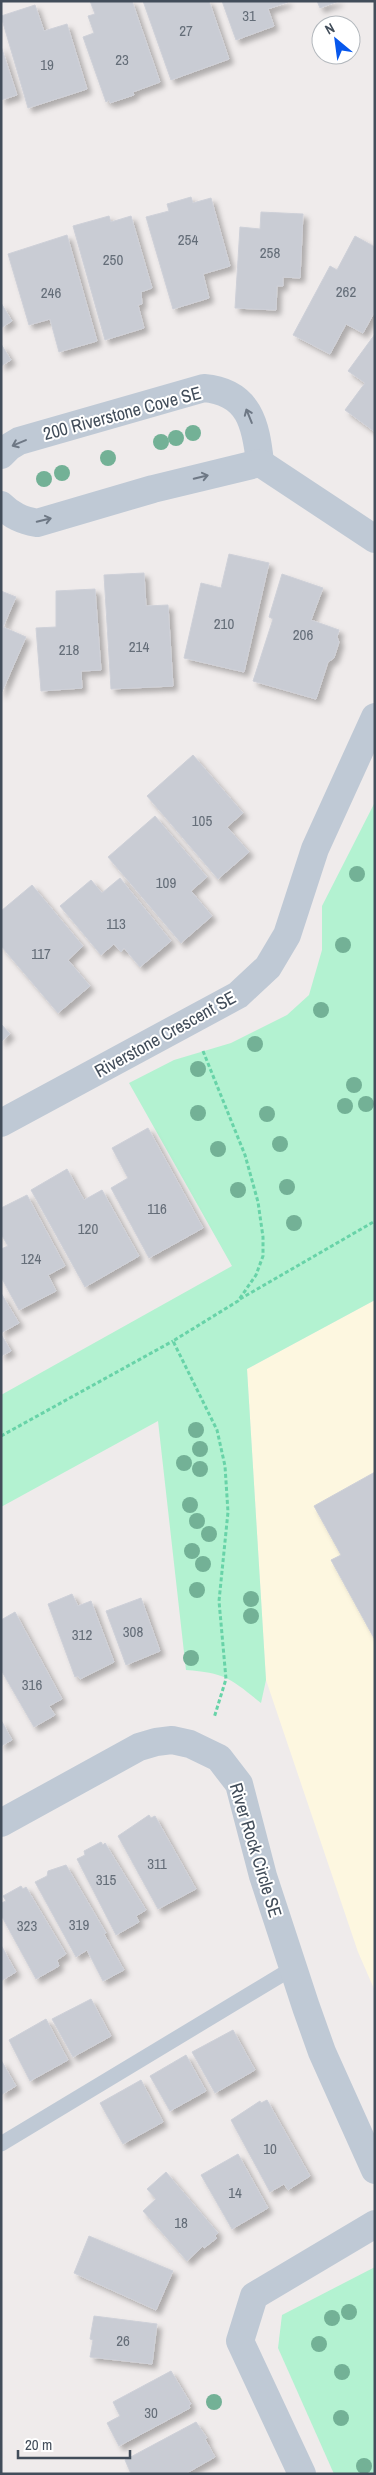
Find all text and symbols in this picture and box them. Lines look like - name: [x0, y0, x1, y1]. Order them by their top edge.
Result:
- house number: 31: [242, 5, 256, 26]
- north arrow: [311, 15, 361, 65]
- text: N: [322, 19, 338, 39]
- house number: 27: [179, 20, 193, 41]
- house number: 23: [115, 49, 129, 70]
- house number: 19: [40, 54, 54, 75]
- house number: 254: [178, 229, 198, 250]
- house number: 258: [260, 242, 280, 263]
- house number: 250: [103, 249, 123, 270]
- house number: 262: [336, 281, 356, 302]
- house number: 246: [41, 282, 61, 303]
- street label: 200 Riverstone Cove SE: [40, 380, 204, 446]
- one-way arrow: [244, 409, 253, 424]
- one-way arrow: [12, 438, 27, 448]
- one-way arrow: [192, 472, 208, 481]
- one-way arrow: [36, 515, 52, 524]
- house number: 210: [214, 613, 234, 634]
- house number: 206: [293, 624, 313, 645]
- house number: 214: [129, 636, 149, 657]
- house number: 218: [59, 639, 79, 660]
- house number: 105: [192, 810, 212, 831]
- house number: 109: [156, 872, 176, 893]
- house number: 113: [106, 913, 126, 934]
- house number: 117: [31, 943, 51, 964]
- street label: Riverstone Crescent SE: [90, 985, 240, 1083]
- house number: 116: [147, 1198, 167, 1219]
- house number: 120: [78, 1218, 98, 1239]
- house number: 124: [21, 1248, 41, 1269]
- house number: 308: [123, 1621, 143, 1642]
- house number: 312: [72, 1624, 92, 1645]
- house number: 316: [22, 1674, 42, 1695]
- street label: River Rock Circle SE: [224, 1780, 288, 1920]
- house number: 311: [147, 1853, 167, 1874]
- house number: 315: [96, 1869, 116, 1890]
- house number: 319: [69, 1914, 89, 1935]
- house number: 323: [17, 1915, 37, 1936]
- house number: 10: [263, 2138, 277, 2159]
- house number: 14: [228, 2182, 242, 2203]
- house number: 18: [174, 2212, 188, 2233]
- house number: 26: [116, 2330, 130, 2351]
- house number: 30: [144, 2402, 158, 2423]
- scale bar: [18, 2428, 130, 2460]
- text: 20 m: [25, 2434, 52, 2455]

